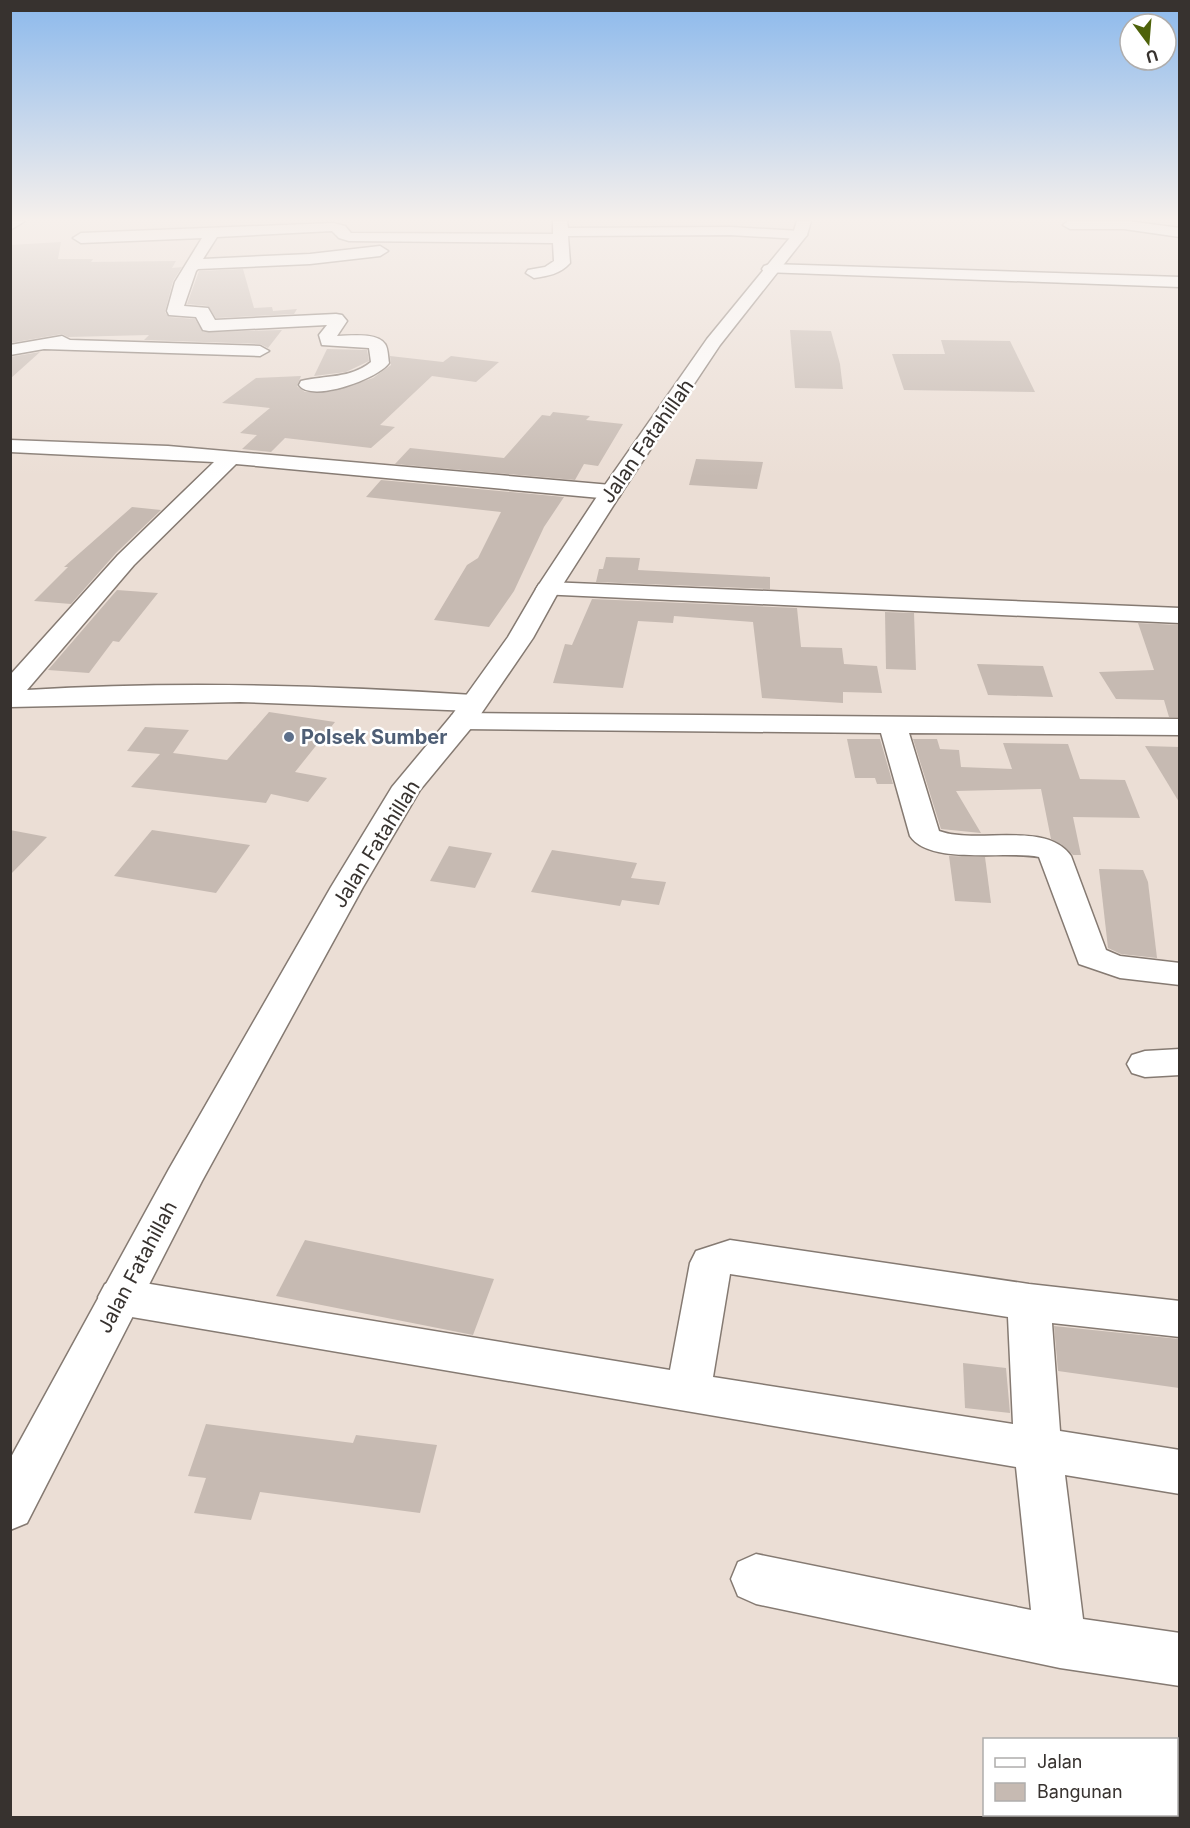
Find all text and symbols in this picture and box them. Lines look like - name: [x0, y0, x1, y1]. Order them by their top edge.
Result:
- north arrow: [1118, 12, 1178, 72]
- text: U: [1144, 45, 1161, 68]
- street label: Jalan Fatahillah: [595, 374, 699, 508]
- place label: Polsek Sumber: [301, 725, 447, 749]
- marker: Polsek Sumber: [282, 730, 296, 744]
- street label: Jalan Fatahillah: [327, 776, 425, 912]
- street label: Jalan Fatahillah: [92, 1197, 182, 1337]
- legend: [983, 1738, 1178, 1816]
- text: Jalan: [1037, 1751, 1082, 1772]
- text: Bangunan: [1037, 1781, 1123, 1802]

